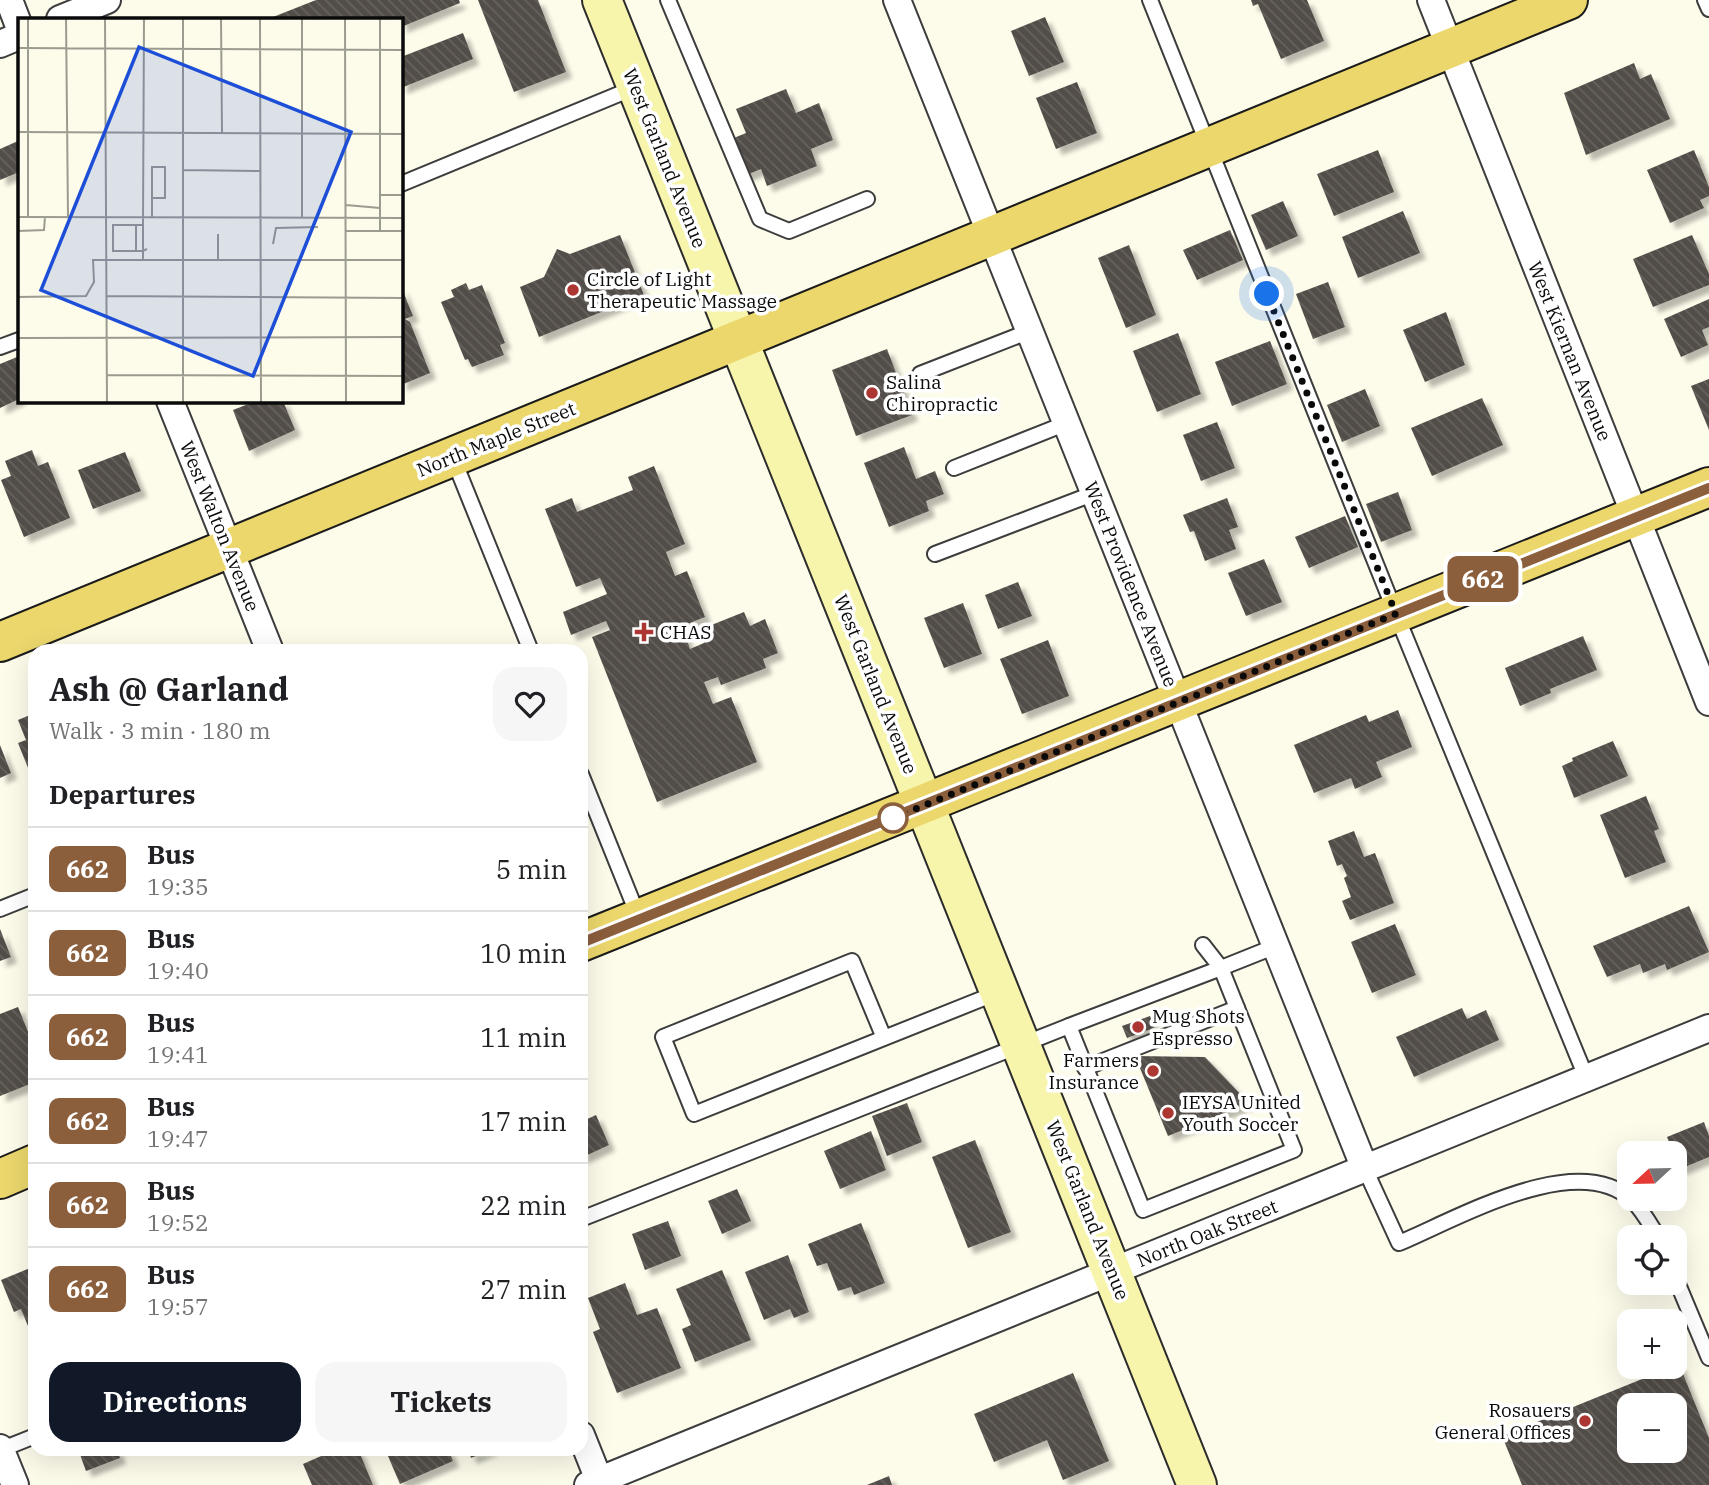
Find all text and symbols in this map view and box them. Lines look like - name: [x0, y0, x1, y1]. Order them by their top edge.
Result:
- inset map: [18, 18, 402, 402]
- street label: West Garland Avenue: [618, 65, 712, 251]
- street label: West Kiernan Avenue: [1523, 258, 1617, 444]
- place label: Circle of Light Therapeutic Massage: [587, 267, 777, 313]
- your location: [1249, 276, 1284, 311]
- marker: Circle of Light Therapeutic Massage: [565, 282, 581, 298]
- place label: Salina Chiropractic: [886, 370, 998, 416]
- marker: Salina Chiropractic: [864, 385, 880, 401]
- street label: North Maple Street: [413, 396, 579, 482]
- street label: West Walton Avenue: [175, 437, 265, 615]
- street label: West Providence Avenue: [1079, 478, 1183, 690]
- line badge: 662: [1443, 556, 1523, 602]
- text: 662: [1461, 563, 1505, 595]
- street label: West Garland Avenue: [829, 591, 923, 777]
- place label: CHAS: [660, 620, 712, 644]
- marker: CHAS: [634, 622, 654, 642]
- text: Ash @ Garland: [49, 667, 289, 710]
- button: heart: [493, 667, 567, 741]
- text: Walk · 3 min · 180 m: [49, 715, 271, 745]
- text: Departures: [49, 777, 195, 811]
- unlabelled marker: [878, 803, 908, 833]
- text: Bus: [147, 837, 195, 871]
- text: 5 min: [496, 852, 567, 886]
- text: 662: [66, 853, 109, 885]
- text: 19:35: [147, 871, 209, 901]
- text: Bus: [147, 921, 195, 955]
- text: 10 min: [480, 936, 567, 970]
- text: 662: [66, 937, 109, 969]
- text: 19:40: [147, 955, 209, 985]
- place label: Mug Shots Espresso: [1152, 1004, 1245, 1050]
- text: Bus: [147, 1005, 195, 1039]
- marker: Mug Shots Espresso: [1130, 1019, 1146, 1035]
- text: 11 min: [480, 1020, 567, 1054]
- text: 662: [66, 1021, 109, 1053]
- text: 19:41: [147, 1039, 209, 1069]
- place label: Farmers Insurance: [1049, 1048, 1139, 1094]
- marker: Farmers Insurance: [1145, 1063, 1161, 1079]
- text: Bus: [147, 1089, 195, 1123]
- place label: IEYSA United Youth Soccer: [1182, 1090, 1301, 1136]
- text: 17 min: [480, 1104, 567, 1138]
- text: 662: [66, 1105, 109, 1137]
- marker: IEYSA United Youth Soccer: [1160, 1105, 1176, 1121]
- street label: West Garland Avenue: [1041, 1117, 1135, 1303]
- text: 19:47: [147, 1123, 209, 1153]
- north arrow: [1617, 1141, 1687, 1211]
- map controls: [1617, 1141, 1687, 1463]
- text: Bus: [147, 1173, 195, 1207]
- text: 22 min: [480, 1188, 567, 1222]
- text: 662: [66, 1189, 109, 1221]
- street label: North Oak Street: [1133, 1194, 1281, 1272]
- text: 19:52: [147, 1207, 209, 1237]
- button: locate: [1617, 1225, 1687, 1295]
- text: Bus: [147, 1257, 195, 1291]
- text: 27 min: [480, 1272, 567, 1306]
- text: 662: [66, 1273, 109, 1305]
- text: 19:57: [147, 1291, 209, 1321]
- button: +: [1617, 1309, 1687, 1379]
- button: Directions: [49, 1362, 301, 1442]
- button: Tickets: [315, 1362, 567, 1442]
- button: −: [1617, 1393, 1687, 1463]
- place label: Rosauers General Offices: [1435, 1398, 1571, 1444]
- marker: Rosauers General Offices: [1577, 1413, 1593, 1429]

